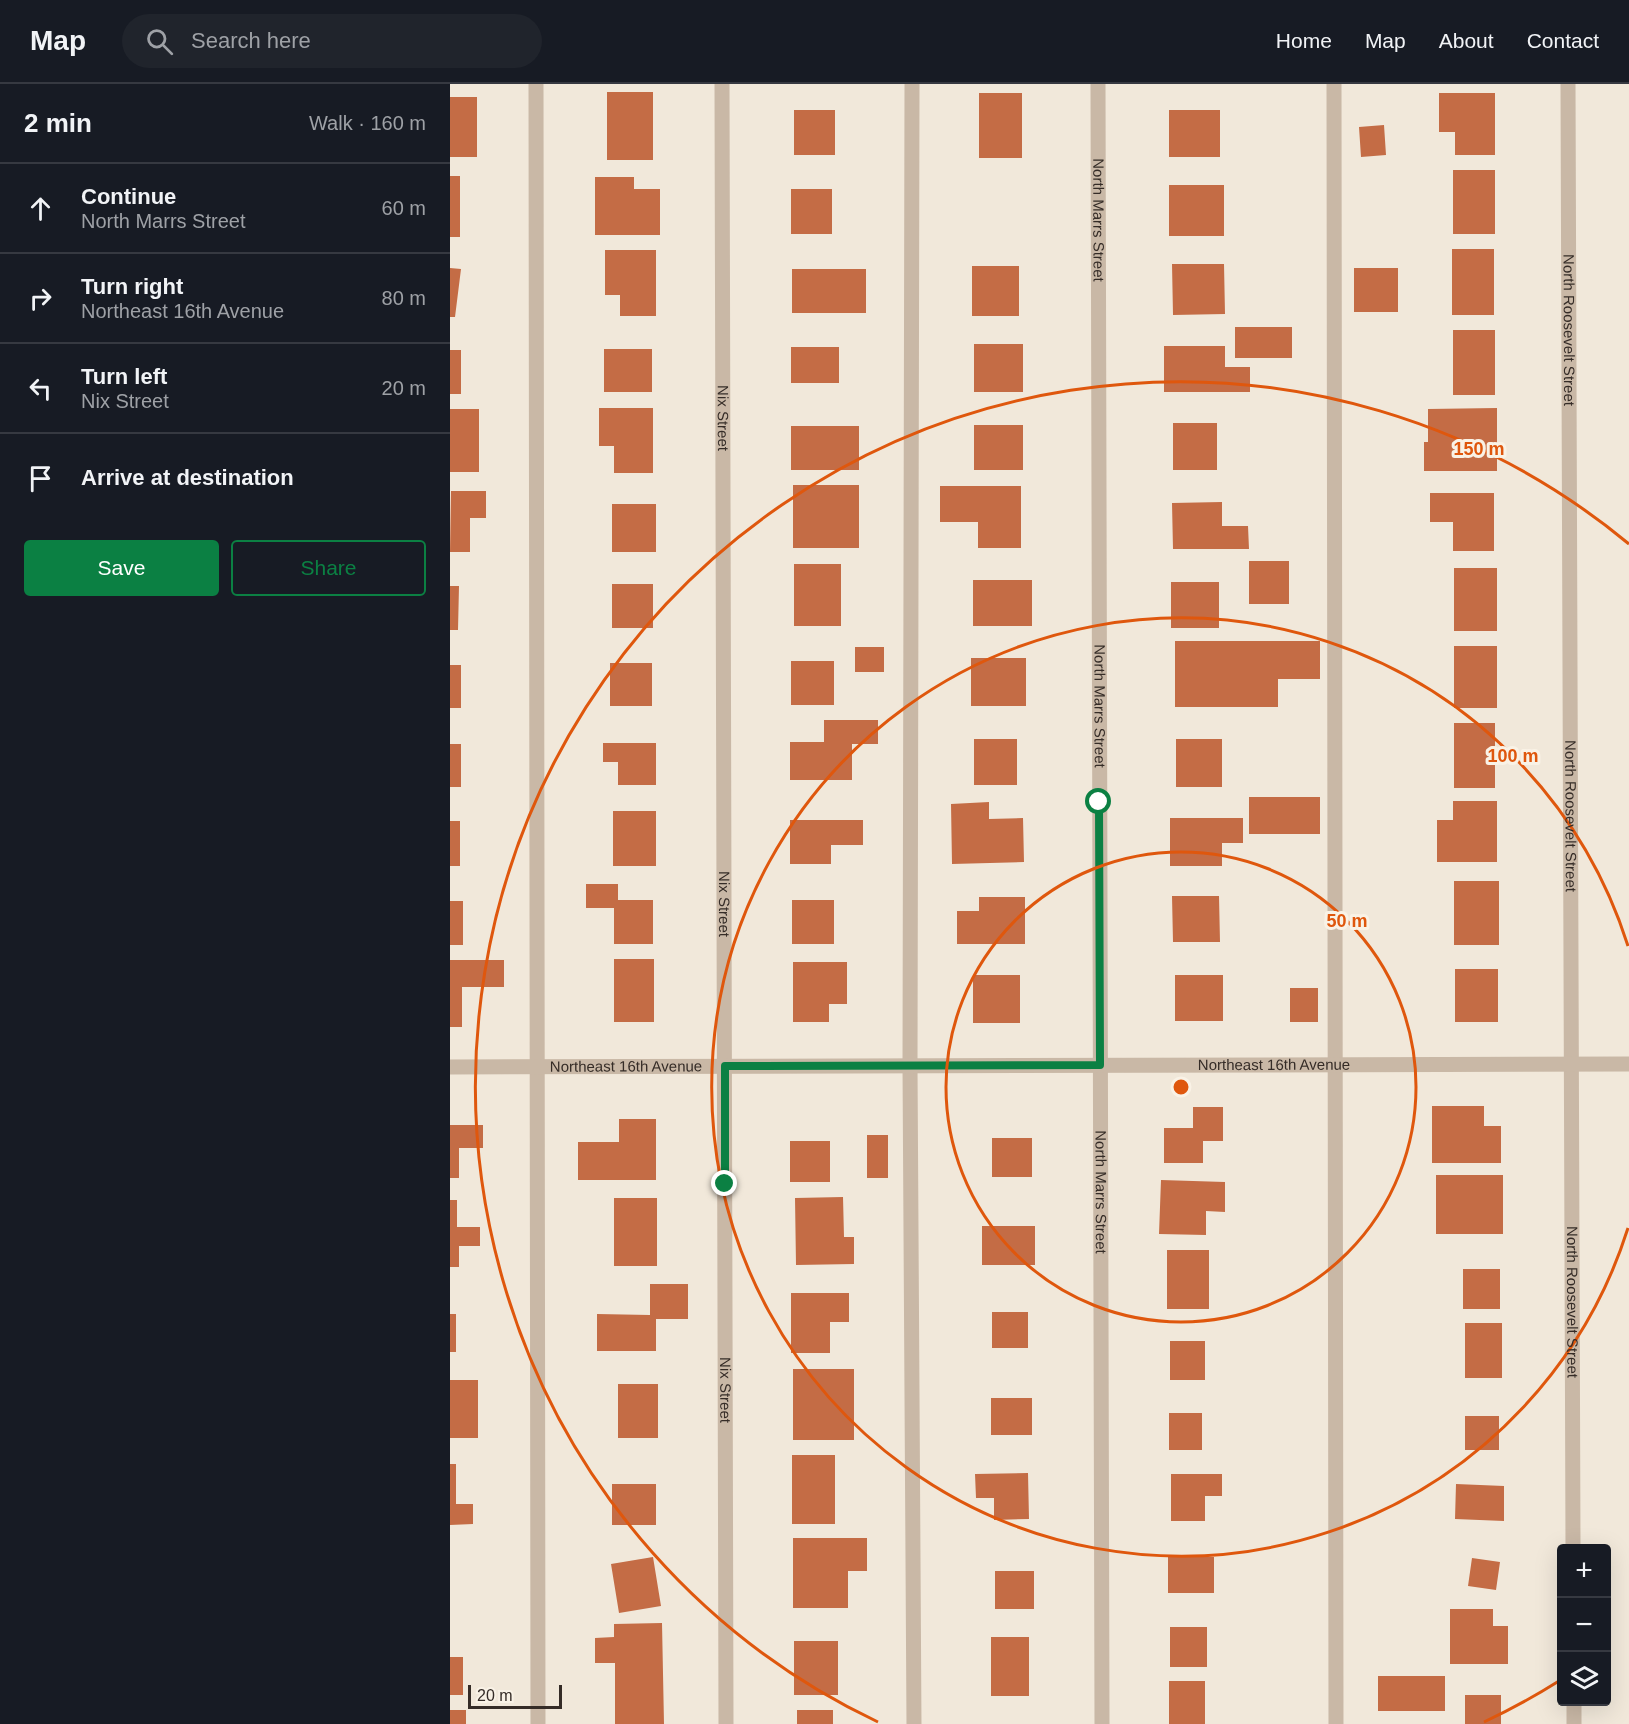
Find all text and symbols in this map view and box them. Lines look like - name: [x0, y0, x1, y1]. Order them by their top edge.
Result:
- search box: [122, 14, 542, 68]
- text: Map: [30, 25, 86, 56]
- icon: search: [143, 25, 176, 58]
- text: Search here: [191, 28, 311, 53]
- text: Home: [1276, 29, 1332, 52]
- text: Map: [1365, 29, 1406, 52]
- text: About: [1439, 29, 1494, 52]
- text: Contact: [1527, 29, 1599, 52]
- text: 2 min: [24, 108, 92, 138]
- text: Walk · 160 m: [309, 112, 426, 134]
- street label: North Marrs Street: [1090, 158, 1107, 283]
- text: Continue: [81, 184, 176, 209]
- icon: ahead: [24, 192, 57, 225]
- text: 60 m: [382, 197, 426, 219]
- text: North Marrs Street: [81, 210, 245, 232]
- street label: North Roosevelt Street: [1561, 254, 1578, 407]
- text: Turn right: [81, 274, 183, 299]
- icon: right: [24, 282, 57, 315]
- text: 80 m: [382, 287, 426, 309]
- text: Northeast 16th Avenue: [81, 300, 284, 322]
- text: Turn left: [81, 364, 167, 389]
- icon: left: [24, 372, 57, 405]
- text: 20 m: [382, 377, 426, 399]
- street label: Nix Street: [715, 385, 732, 452]
- text: Nix Street: [81, 390, 169, 412]
- text: 150 m: [1453, 439, 1505, 459]
- icon: arrive: [24, 462, 57, 495]
- text: Arrive at destination: [81, 465, 294, 490]
- button: Save: [24, 540, 219, 596]
- button: Share: [231, 540, 426, 596]
- street label: North Marrs Street: [1091, 644, 1109, 769]
- street label: North Roosevelt Street: [1562, 740, 1580, 893]
- text: 100 m: [1487, 746, 1539, 766]
- route start: [1085, 788, 1111, 814]
- street label: Nix Street: [716, 871, 733, 938]
- text: 50 m: [1326, 911, 1368, 931]
- street label: Northeast 16th Avenue: [1198, 1056, 1350, 1073]
- street label: Northeast 16th Avenue: [550, 1057, 702, 1075]
- centre of rings: [1171, 1077, 1191, 1097]
- street label: North Marrs Street: [1093, 1130, 1110, 1255]
- route end: [711, 1170, 737, 1196]
- street label: North Roosevelt Street: [1564, 1226, 1581, 1379]
- street label: Nix Street: [717, 1357, 734, 1424]
- map controls: [1557, 1544, 1611, 1706]
- button: +: [1557, 1544, 1611, 1598]
- button: −: [1557, 1598, 1611, 1652]
- button: layers: [1557, 1652, 1611, 1706]
- scale bar: [468, 1682, 562, 1710]
- text: 20 m: [477, 1687, 513, 1704]

